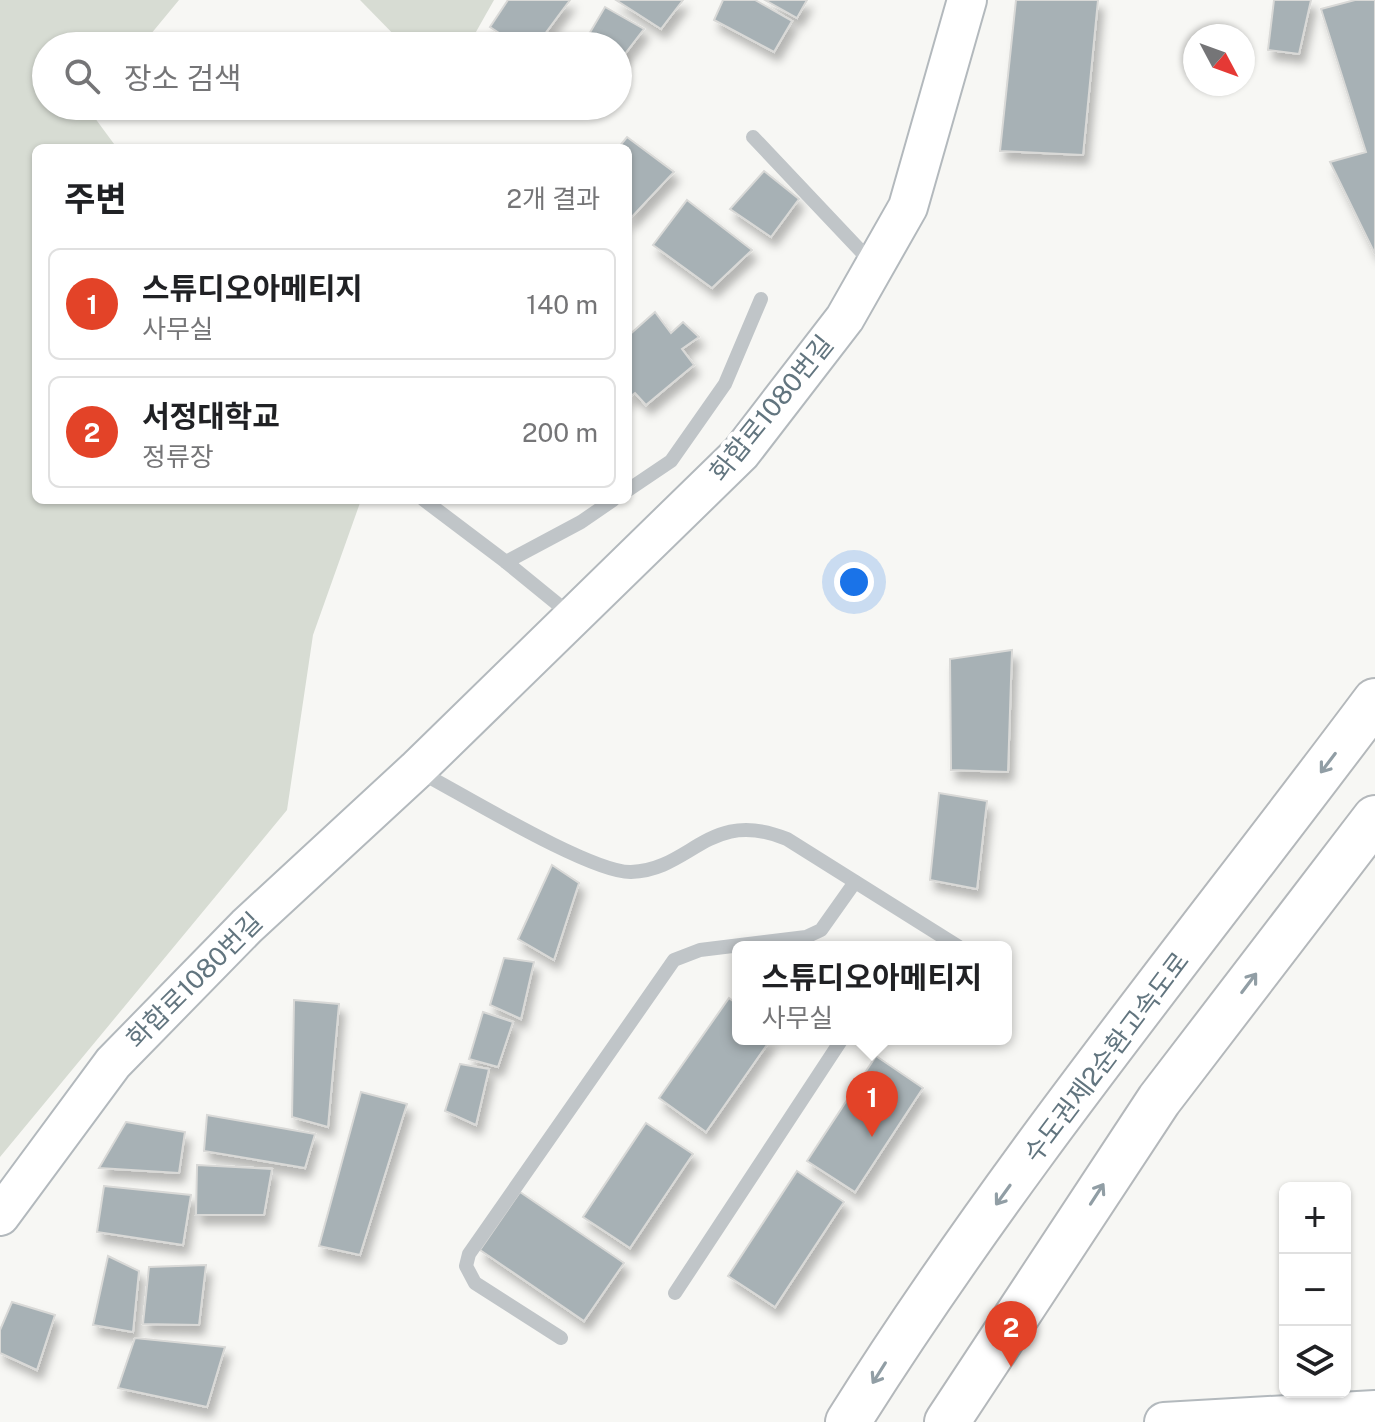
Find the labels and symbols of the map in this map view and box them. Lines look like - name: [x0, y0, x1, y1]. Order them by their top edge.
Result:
- north arrow: [1183, 24, 1255, 96]
- street label: 화합로1080번길: [703, 329, 839, 487]
- your location: [834, 562, 874, 602]
- one-way arrow: [1320, 752, 1337, 774]
- street label: 화합로1080번길: [120, 906, 268, 1054]
- street label: 수도권제2순환고속도로: [1017, 946, 1195, 1168]
- one-way arrow: [1240, 973, 1257, 994]
- pin: 1: [846, 1071, 898, 1137]
- one-way arrow: [995, 1183, 1011, 1205]
- one-way arrow: [1090, 1183, 1106, 1206]
- pin: 2: [985, 1301, 1037, 1367]
- one-way arrow: [870, 1361, 886, 1384]

